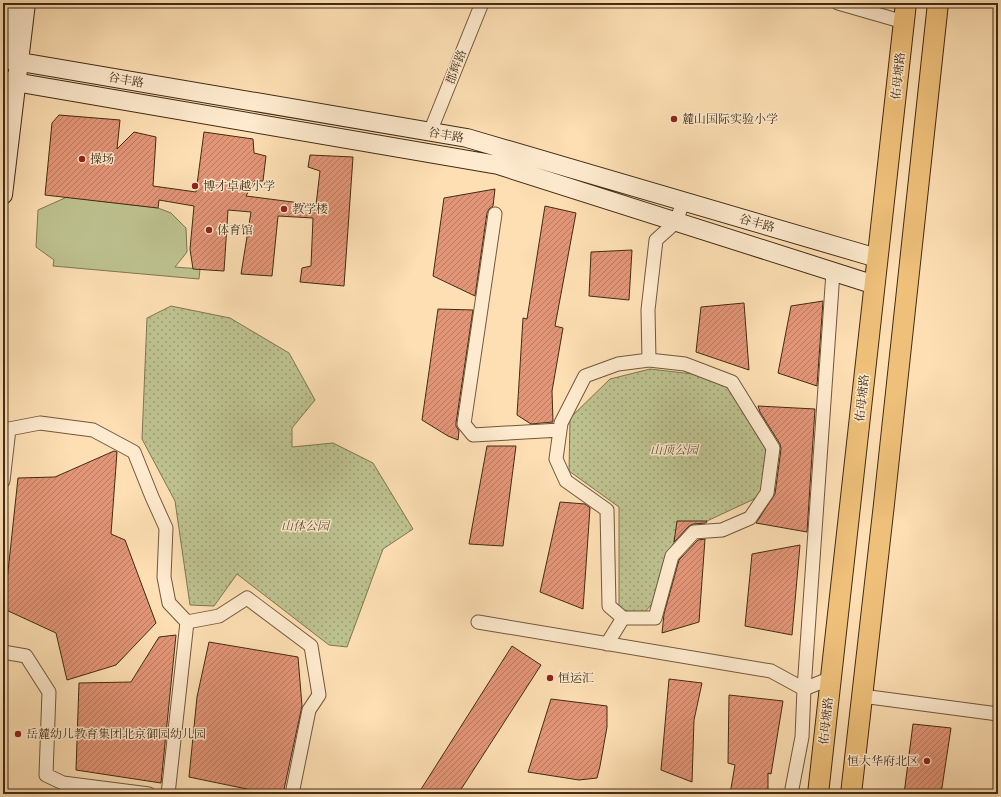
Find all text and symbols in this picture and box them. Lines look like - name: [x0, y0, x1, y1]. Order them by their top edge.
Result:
- street label: 郡辉路: [443, 48, 471, 87]
- street label: 佑母塘路: [889, 51, 909, 101]
- street label: 谷丰路: [107, 70, 145, 92]
- place label: 麓山国际实验小学: [682, 112, 778, 128]
- marker: 麓山国际实验小学: [669, 114, 679, 124]
- street label: 谷丰路: [427, 125, 465, 147]
- place label: 操场: [90, 152, 114, 168]
- marker: 操场: [77, 154, 87, 164]
- place label: 博才卓越小学: [203, 179, 275, 195]
- marker: 博才卓越小学: [190, 181, 200, 191]
- place label: 教学楼: [292, 202, 328, 218]
- marker: 教学楼: [279, 204, 289, 214]
- street label: 谷丰路: [737, 211, 776, 237]
- place label: 体育馆: [217, 223, 253, 239]
- marker: 体育馆: [204, 225, 214, 235]
- street label: 佑母塘路: [853, 373, 873, 423]
- park label: 山顶公园: [650, 443, 700, 459]
- park label: 山体公园: [281, 519, 331, 535]
- place label: 恒运汇: [558, 671, 594, 687]
- marker: 恒运汇: [545, 673, 555, 683]
- street label: 佑母塘路: [817, 696, 837, 746]
- place label: 岳麓幼儿教育集团北京御园幼儿园: [26, 727, 206, 743]
- marker: 岳麓幼儿教育集团北京御园幼儿园: [13, 729, 23, 739]
- place label: 恒大华府北区: [847, 754, 919, 770]
- marker: 恒大华府北区: [922, 756, 932, 766]

